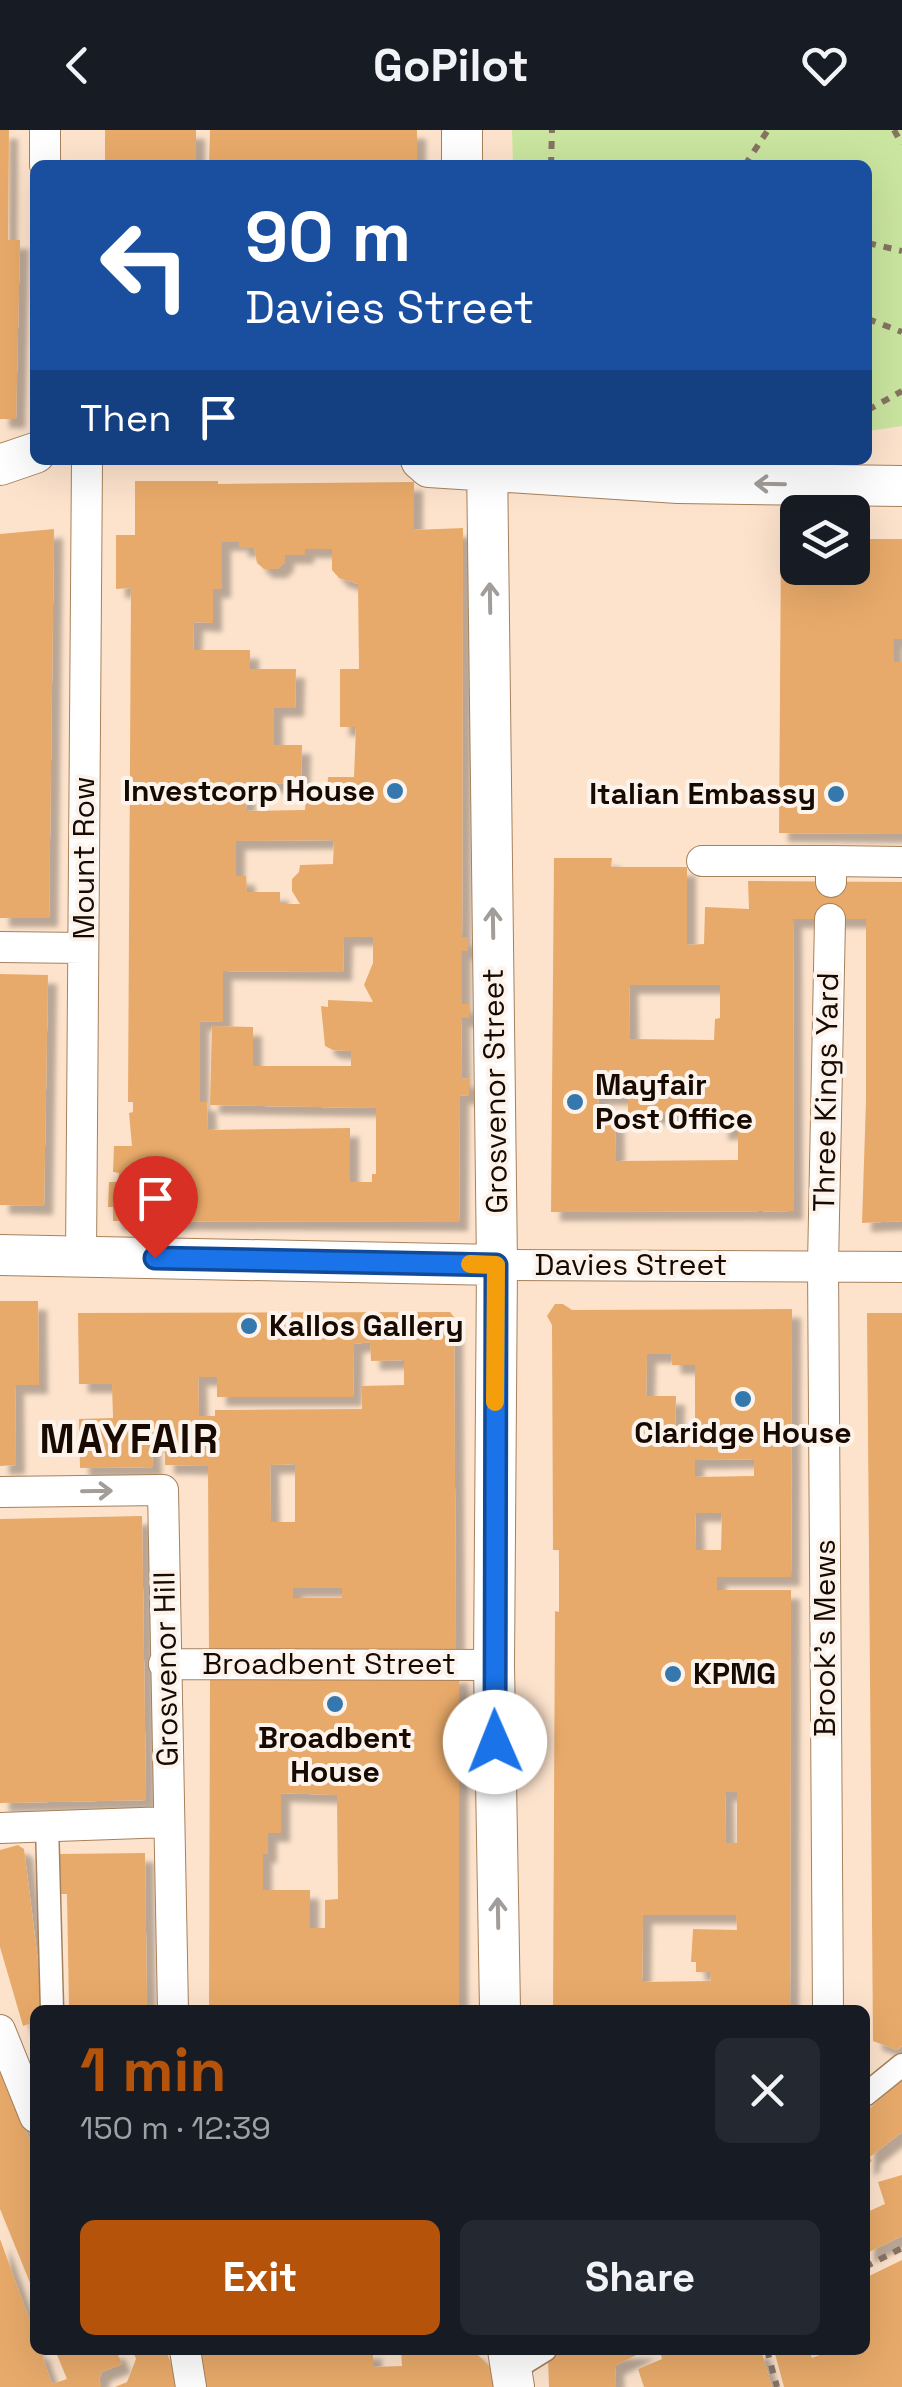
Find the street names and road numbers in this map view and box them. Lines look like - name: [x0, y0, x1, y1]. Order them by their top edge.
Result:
- street label: Mount Row: [64, 776, 103, 940]
- street label: Grosvenor Street: [473, 968, 516, 1214]
- street label: Three Kings Yard: [804, 972, 847, 1212]
- street label: Davies Street: [535, 1245, 727, 1284]
- street label: Brook's Mews: [805, 1539, 844, 1737]
- street label: Grosvenor Hill: [144, 1571, 187, 1767]
- street label: Broadbent Street: [202, 1644, 456, 1683]

